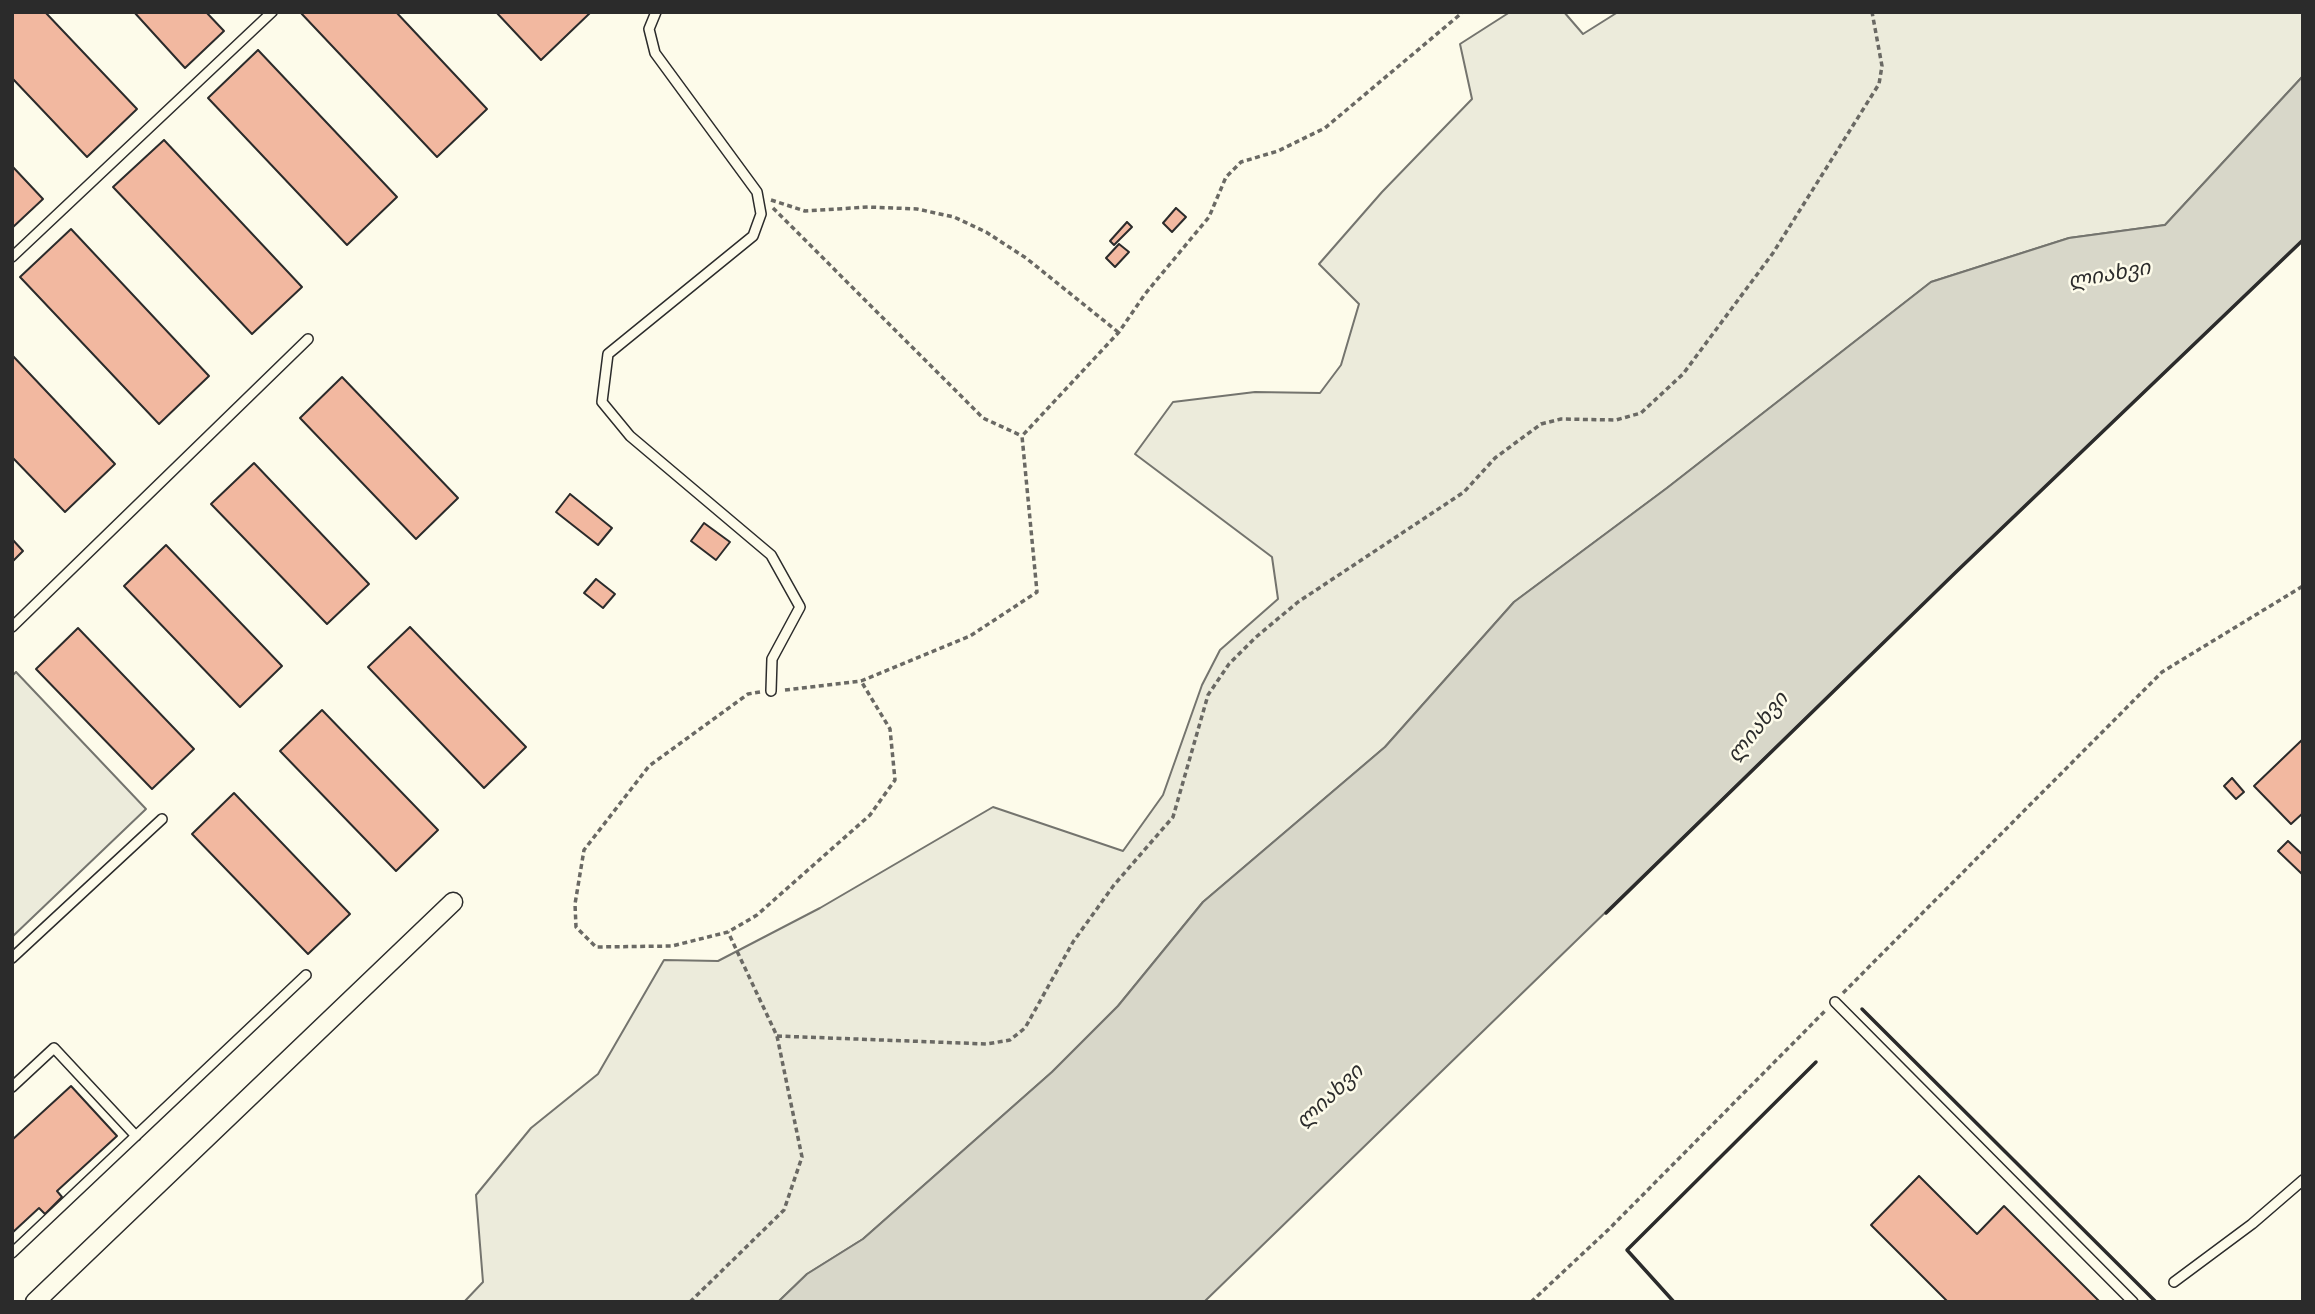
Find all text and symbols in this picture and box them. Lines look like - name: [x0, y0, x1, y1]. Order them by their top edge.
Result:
- water label: ლიახვი: [2066, 254, 2152, 294]
- water label: ლიახვი: [1721, 687, 1793, 767]
- water label: ლიახვი: [1290, 1058, 1368, 1134]

